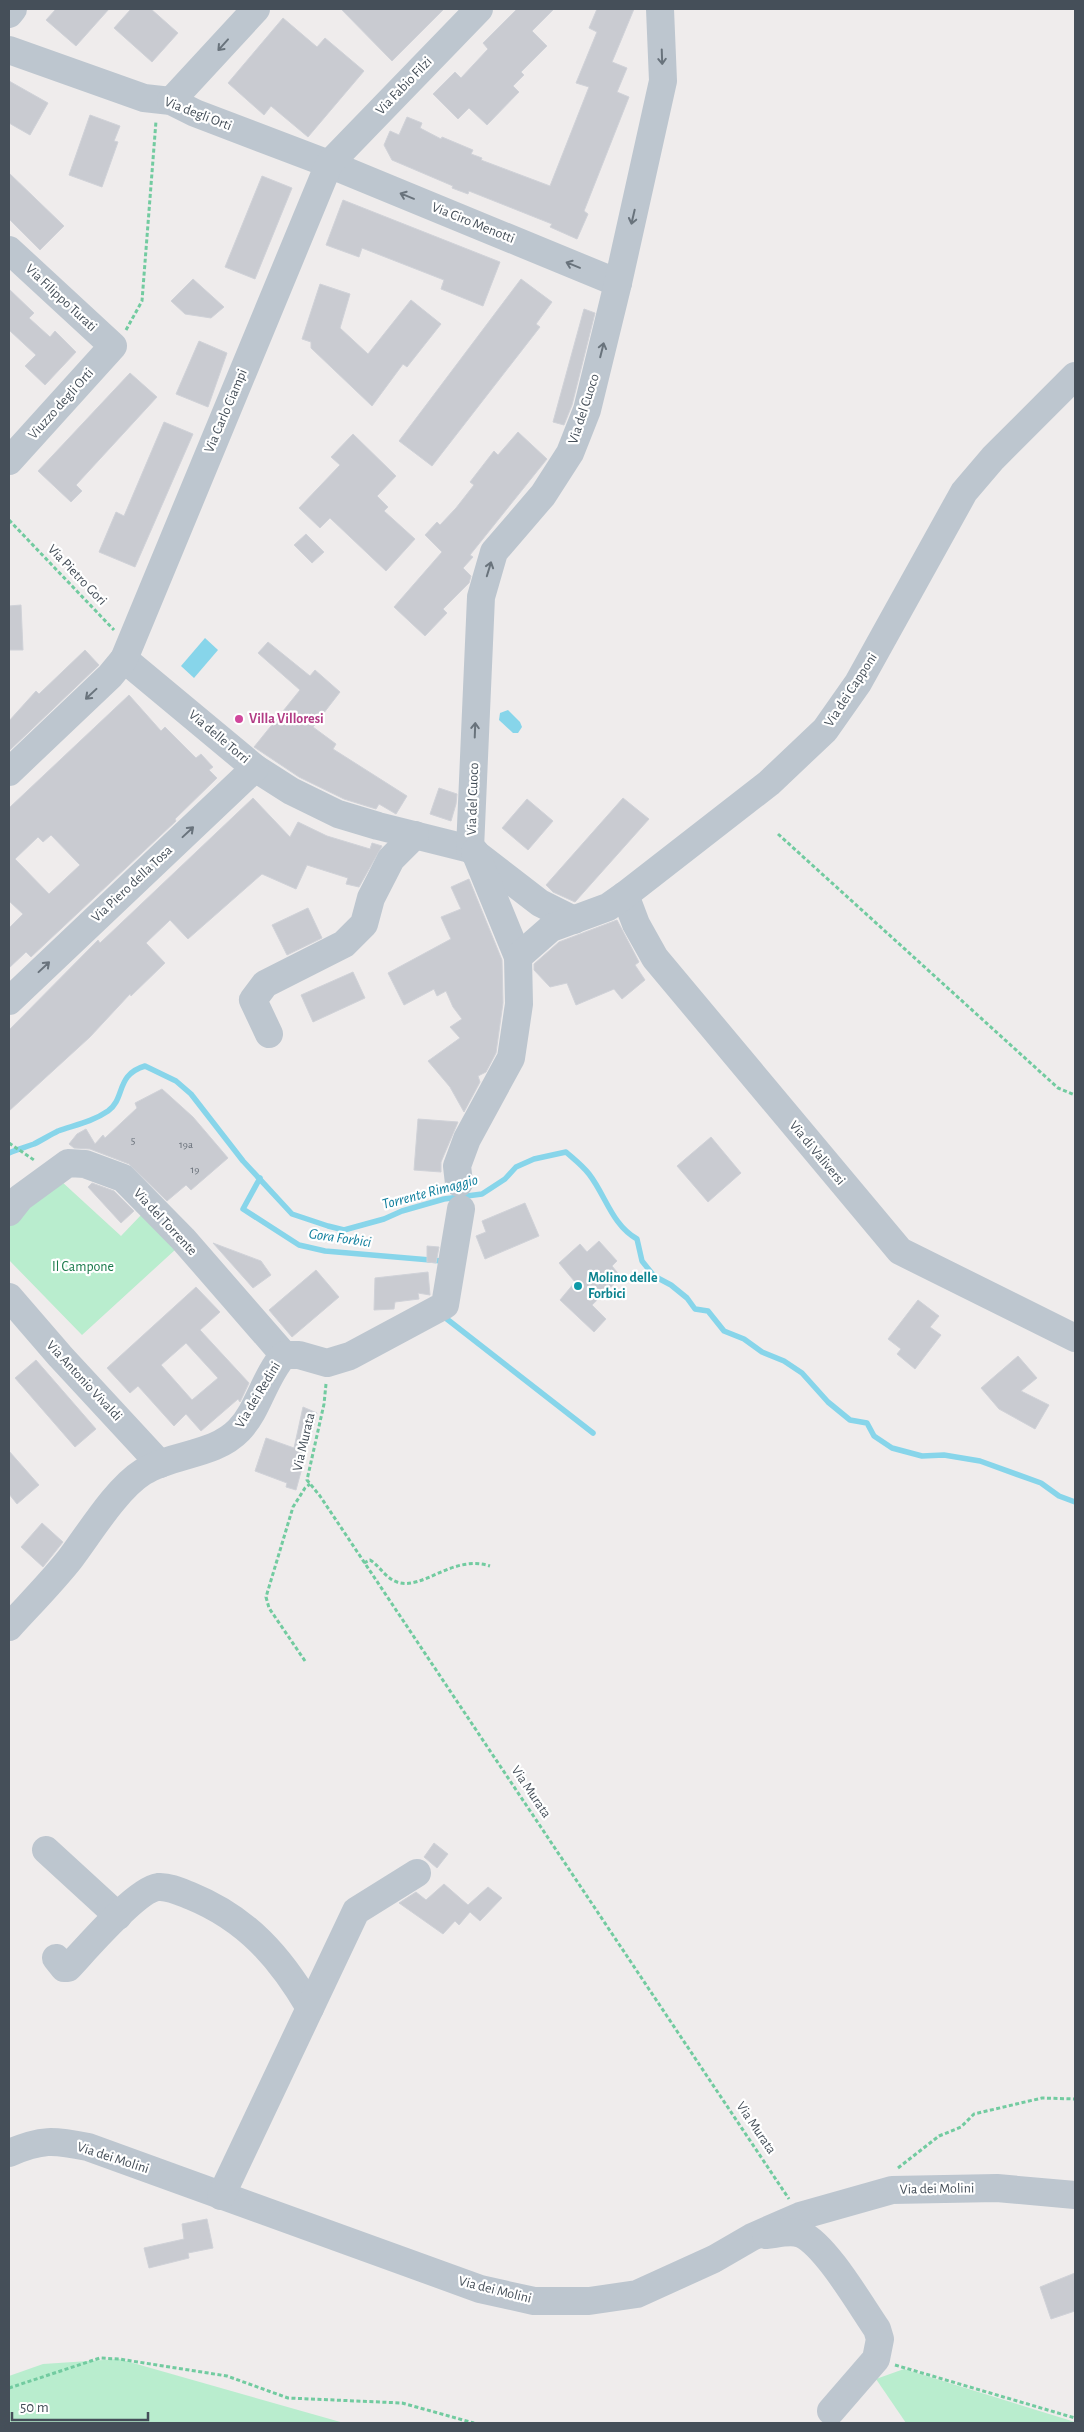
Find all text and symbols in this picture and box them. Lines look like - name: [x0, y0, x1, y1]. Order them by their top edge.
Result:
- one-way arrow: [217, 38, 229, 51]
- one-way arrow: [658, 49, 667, 65]
- street label: Via Fabio Filzi: [373, 55, 435, 117]
- street label: Via degli Orti: [162, 95, 234, 133]
- one-way arrow: [400, 191, 415, 200]
- street label: Via Ciro Menotti: [430, 200, 516, 246]
- one-way arrow: [628, 208, 637, 224]
- one-way arrow: [566, 259, 581, 269]
- street label: Via Filippo Turati: [23, 262, 99, 334]
- one-way arrow: [598, 343, 607, 359]
- street label: Viuzzo degli Orti: [26, 366, 96, 442]
- street label: Via Carlo Ciampi: [202, 367, 250, 455]
- street label: Via del Cuoco: [566, 372, 602, 446]
- street label: Via Pietro Gori: [45, 542, 109, 608]
- one-way arrow: [485, 561, 495, 577]
- street label: Via dei Capponi: [822, 651, 880, 729]
- one-way arrow: [85, 688, 97, 700]
- street label: Via delle Torri: [186, 708, 252, 766]
- place label: Villa Villoresi: [249, 712, 324, 726]
- marker: Villa Villoresi: [233, 713, 245, 725]
- one-way arrow: [471, 722, 480, 738]
- street label: Via del Cuoco: [465, 762, 481, 836]
- one-way arrow: [182, 826, 194, 838]
- street label: Via Piero della Tosa: [89, 843, 175, 925]
- one-way arrow: [37, 961, 50, 973]
- street label: Via di Valiversi: [786, 1118, 848, 1188]
- house number: 5: [131, 1135, 136, 1146]
- house number: 19a: [179, 1139, 193, 1150]
- house number: 19: [191, 1164, 199, 1175]
- water label: Torrente Rimaggio: [381, 1172, 479, 1212]
- street label: Via del Torrente: [131, 1186, 199, 1258]
- water label: Gora Forbici: [308, 1226, 372, 1250]
- park label: Il Campone: [52, 1260, 114, 1274]
- place label: Molino delle Forbici: [588, 1271, 658, 1301]
- marker: Molino delle Forbici: [572, 1280, 584, 1292]
- street label: Via Antonio Vivaldi: [44, 1338, 124, 1424]
- street label: Via dei Redini: [233, 1359, 283, 1431]
- street label: Via Murata: [290, 1411, 318, 1473]
- street label: Via Murata: [509, 1763, 554, 1821]
- street label: Via Murata: [734, 2099, 779, 2157]
- street label: Via dei Molini: [75, 2140, 151, 2176]
- street label: Via dei Molini: [900, 2181, 974, 2197]
- street label: Via dei Molini: [457, 2274, 533, 2306]
- scale bar: [12, 2390, 149, 2422]
- text: 50 m: [20, 2400, 49, 2415]

